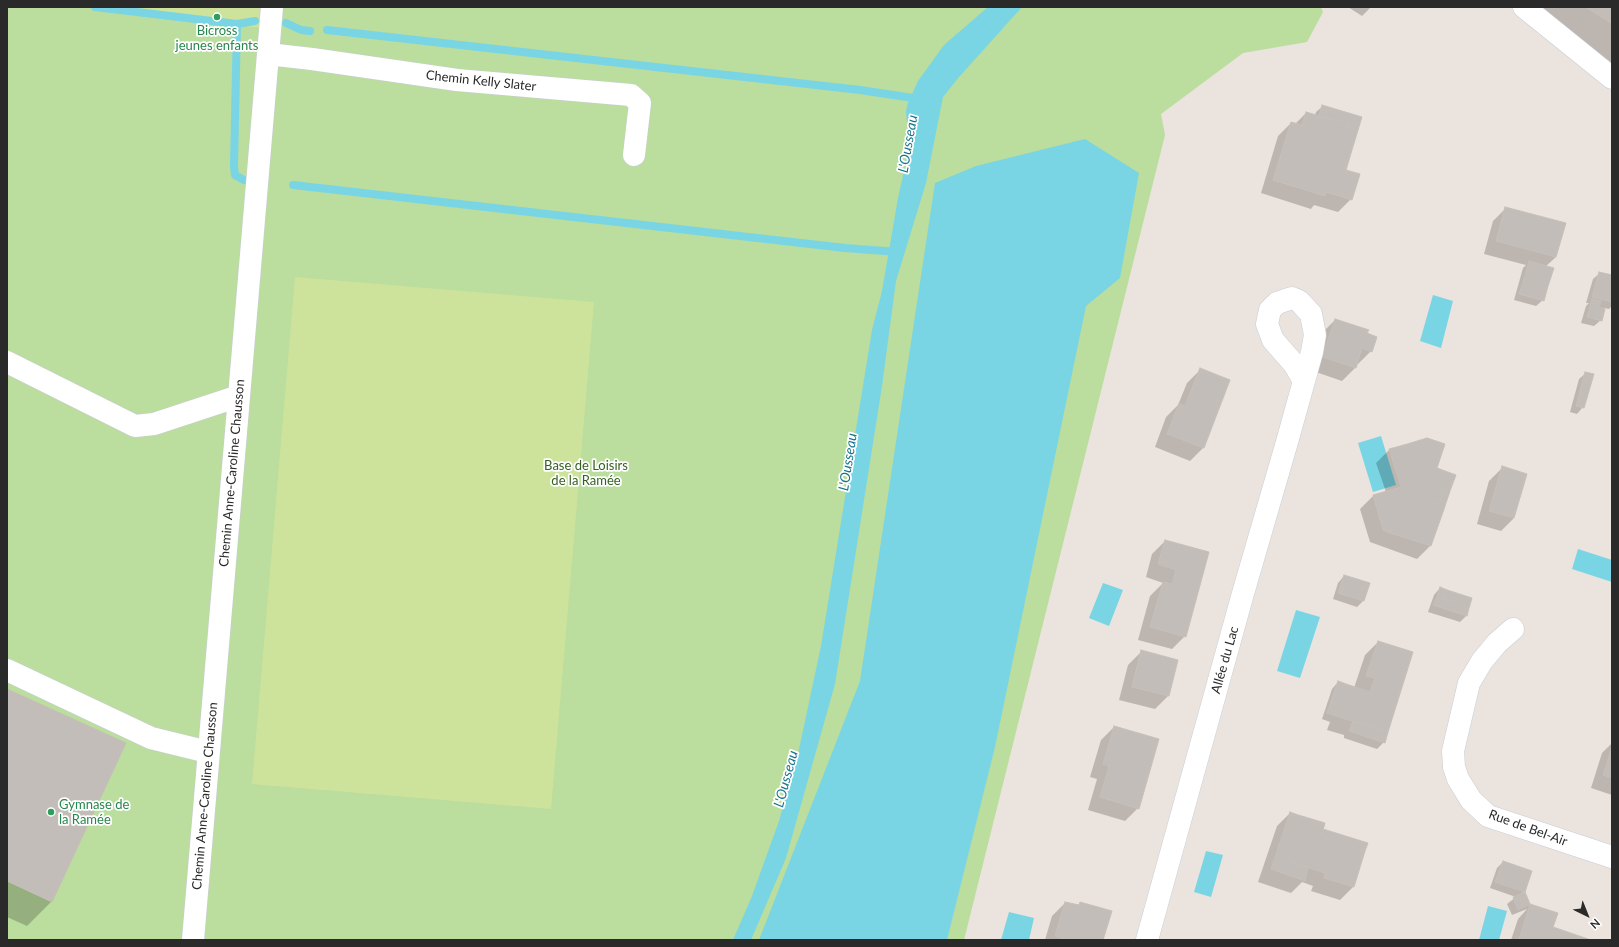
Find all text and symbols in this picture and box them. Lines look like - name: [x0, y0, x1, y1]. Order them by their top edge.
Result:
- marker: Bicross jeunes enfants: [212, 12, 222, 22]
- place label: Bicross jeunes enfants: [176, 23, 258, 54]
- street label: Chemin Kelly Slater: [425, 67, 537, 95]
- water label: L'Ousseau: [895, 114, 921, 174]
- street label: Chemin Anne-Caroline Chausson: [216, 379, 248, 567]
- water label: L'Ousseau: [835, 432, 861, 492]
- park label: Base de Loisirs de la Ramée: [544, 458, 628, 489]
- street label: Allée du Lac: [1208, 625, 1242, 695]
- street label: Chemin Anne-Caroline Chausson: [189, 702, 221, 890]
- water label: L'Ousseau: [770, 749, 802, 809]
- place label: Gymnase de la Ramée: [59, 797, 129, 828]
- marker: Gymnase de la Ramée: [46, 807, 56, 817]
- street label: Rue de Bel-Air: [1487, 807, 1569, 849]
- north arrow: [1567, 895, 1607, 935]
- text: N: [1588, 916, 1603, 932]

